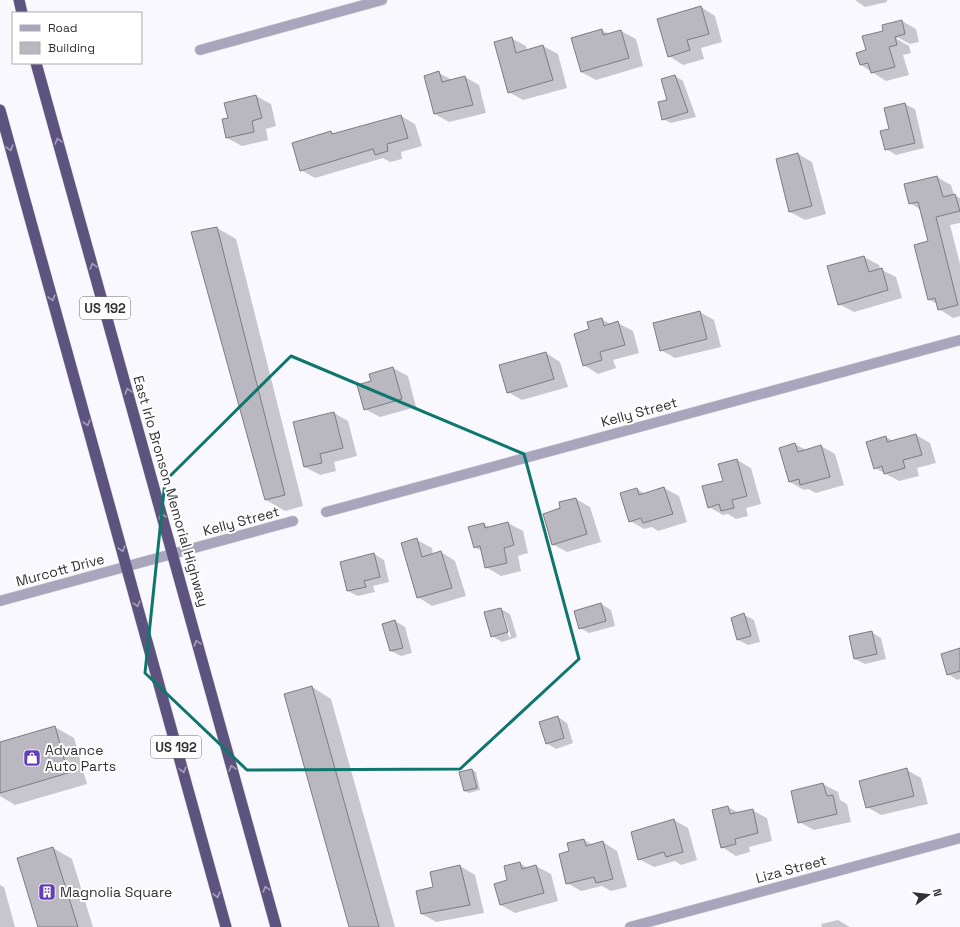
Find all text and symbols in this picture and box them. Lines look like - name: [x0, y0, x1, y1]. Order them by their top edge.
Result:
- legend: [12, 12, 142, 64]
- text: Road: [48, 20, 77, 36]
- text: Building: [48, 40, 95, 56]
- one-way arrow: [54, 137, 63, 144]
- one-way arrow: [6, 145, 14, 151]
- one-way arrow: [89, 263, 98, 270]
- one-way arrow: [47, 294, 56, 301]
- road number: US 192: [80, 297, 130, 319]
- street label: East Irlo Bronson Memorial Highway: [129, 373, 213, 609]
- one-way arrow: [124, 388, 132, 394]
- street label: Kelly Street: [599, 393, 679, 431]
- one-way arrow: [82, 420, 91, 427]
- street label: Kelly Street: [201, 502, 281, 540]
- one-way arrow: [158, 513, 167, 520]
- one-way arrow: [117, 545, 126, 552]
- street label: Murcott Drive: [14, 550, 106, 590]
- one-way arrow: [132, 600, 141, 607]
- one-way arrow: [194, 640, 202, 646]
- road number: US 192: [151, 736, 201, 758]
- place label: Advance Auto Parts: [45, 741, 116, 775]
- shop icon: Advance Auto Parts: [22, 748, 42, 768]
- one-way arrow: [228, 765, 237, 772]
- one-way arrow: [178, 766, 187, 773]
- street label: Liza Street: [754, 851, 828, 887]
- north arrow: [908, 875, 948, 915]
- building icon: Magnolia Square: [37, 882, 57, 902]
- place label: Magnolia Square: [60, 883, 172, 901]
- one-way arrow: [262, 886, 271, 893]
- text: N: [930, 887, 945, 898]
- one-way arrow: [212, 891, 221, 898]

